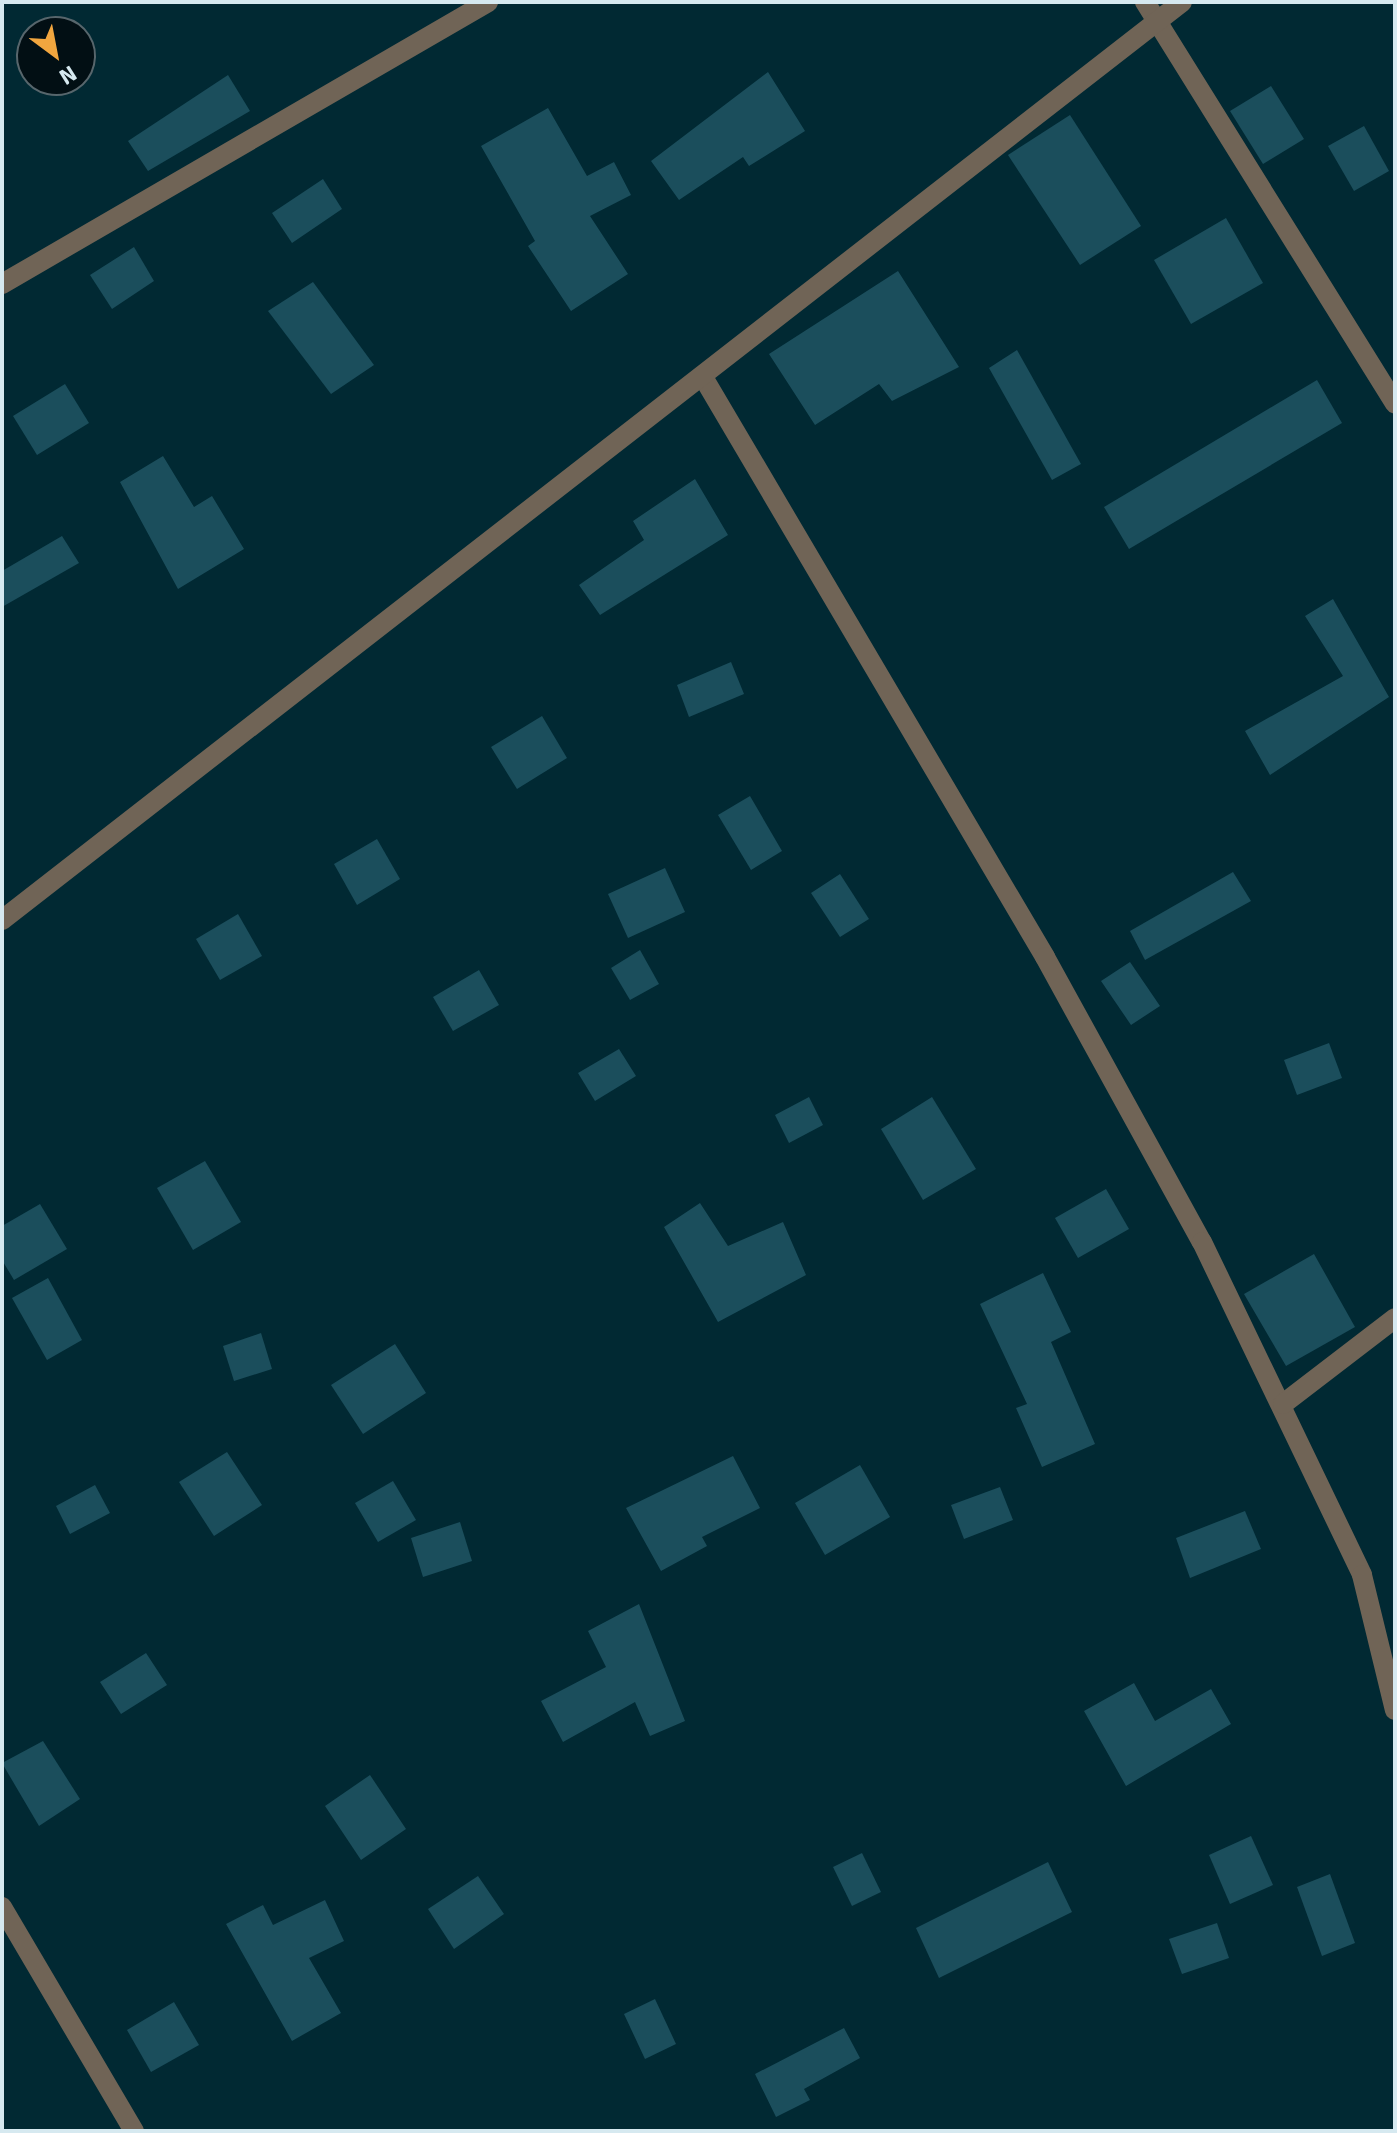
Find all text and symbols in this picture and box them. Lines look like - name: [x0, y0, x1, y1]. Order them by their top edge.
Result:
- north arrow: [16, 16, 96, 96]
- text: N: [54, 60, 82, 91]

